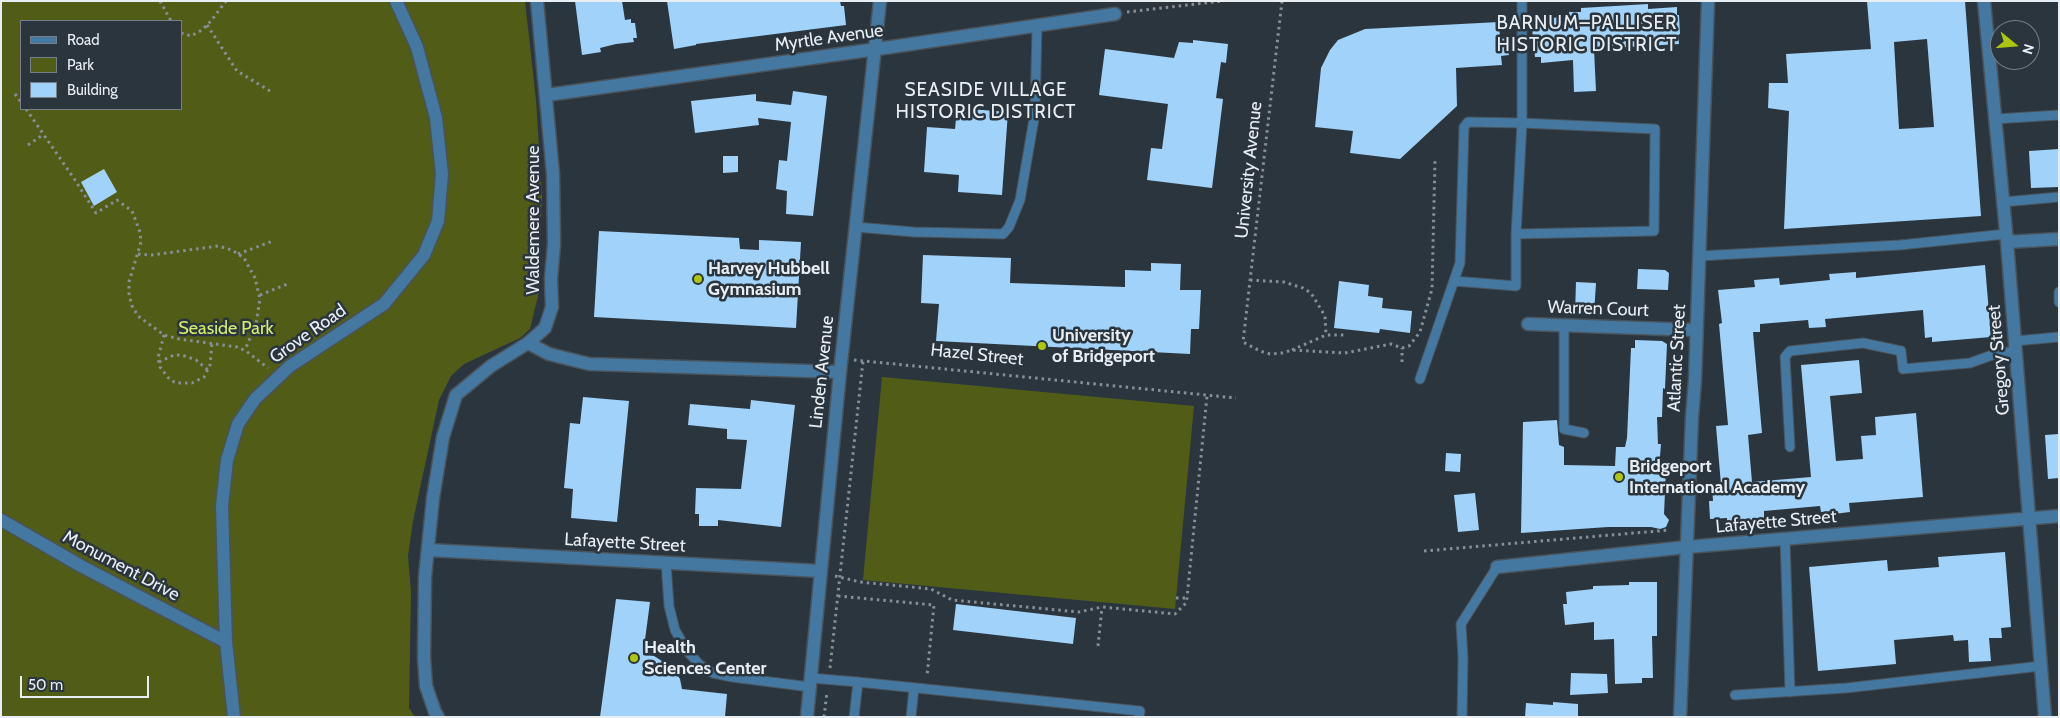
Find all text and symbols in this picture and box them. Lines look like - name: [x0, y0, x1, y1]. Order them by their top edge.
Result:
- district label: BARNUM–PALLISER HISTORIC DISTRICT: [1494, 12, 1680, 56]
- legend: [20, 20, 182, 110]
- street label: Myrtle Avenue: [773, 20, 885, 56]
- north arrow: [1990, 20, 2040, 70]
- text: Road: [67, 31, 100, 49]
- text: N: [2018, 42, 2038, 56]
- text: Park: [67, 56, 94, 74]
- district label: SEASIDE VILLAGE HISTORIC DISTRICT: [893, 79, 1079, 123]
- text: Building: [67, 81, 118, 99]
- street label: University Avenue: [1231, 100, 1267, 240]
- street label: Waldemere Avenue: [523, 145, 545, 295]
- place label: Harvey Hubbell Gymnasium: [708, 258, 830, 300]
- marker: Harvey Hubbell Gymnasium: [692, 273, 704, 285]
- street label: Warren Court: [1547, 296, 1649, 322]
- street label: Grove Road: [266, 300, 350, 368]
- street label: Atlantic Street: [1663, 304, 1691, 412]
- street label: Gregory Street: [1983, 304, 2015, 416]
- street label: Linden Avenue: [805, 315, 839, 429]
- park label: Seaside Park: [178, 318, 274, 340]
- place label: University of Bridgeport: [1052, 325, 1155, 368]
- street label: Hazel Street: [930, 339, 1024, 371]
- marker: University of Bridgeport: [1036, 340, 1048, 352]
- place label: Bridgeport International Academy: [1629, 456, 1805, 498]
- marker: Bridgeport International Academy: [1613, 471, 1625, 483]
- street label: Lafayette Street: [1715, 506, 1837, 538]
- street label: Monument Drive: [59, 526, 183, 606]
- street label: Lafayette Street: [564, 529, 686, 557]
- place label: Health Sciences Center: [644, 637, 766, 680]
- marker: Health Sciences Center: [628, 652, 640, 664]
- scale bar: [22, 666, 151, 698]
- text: 50 m: [28, 676, 63, 694]

